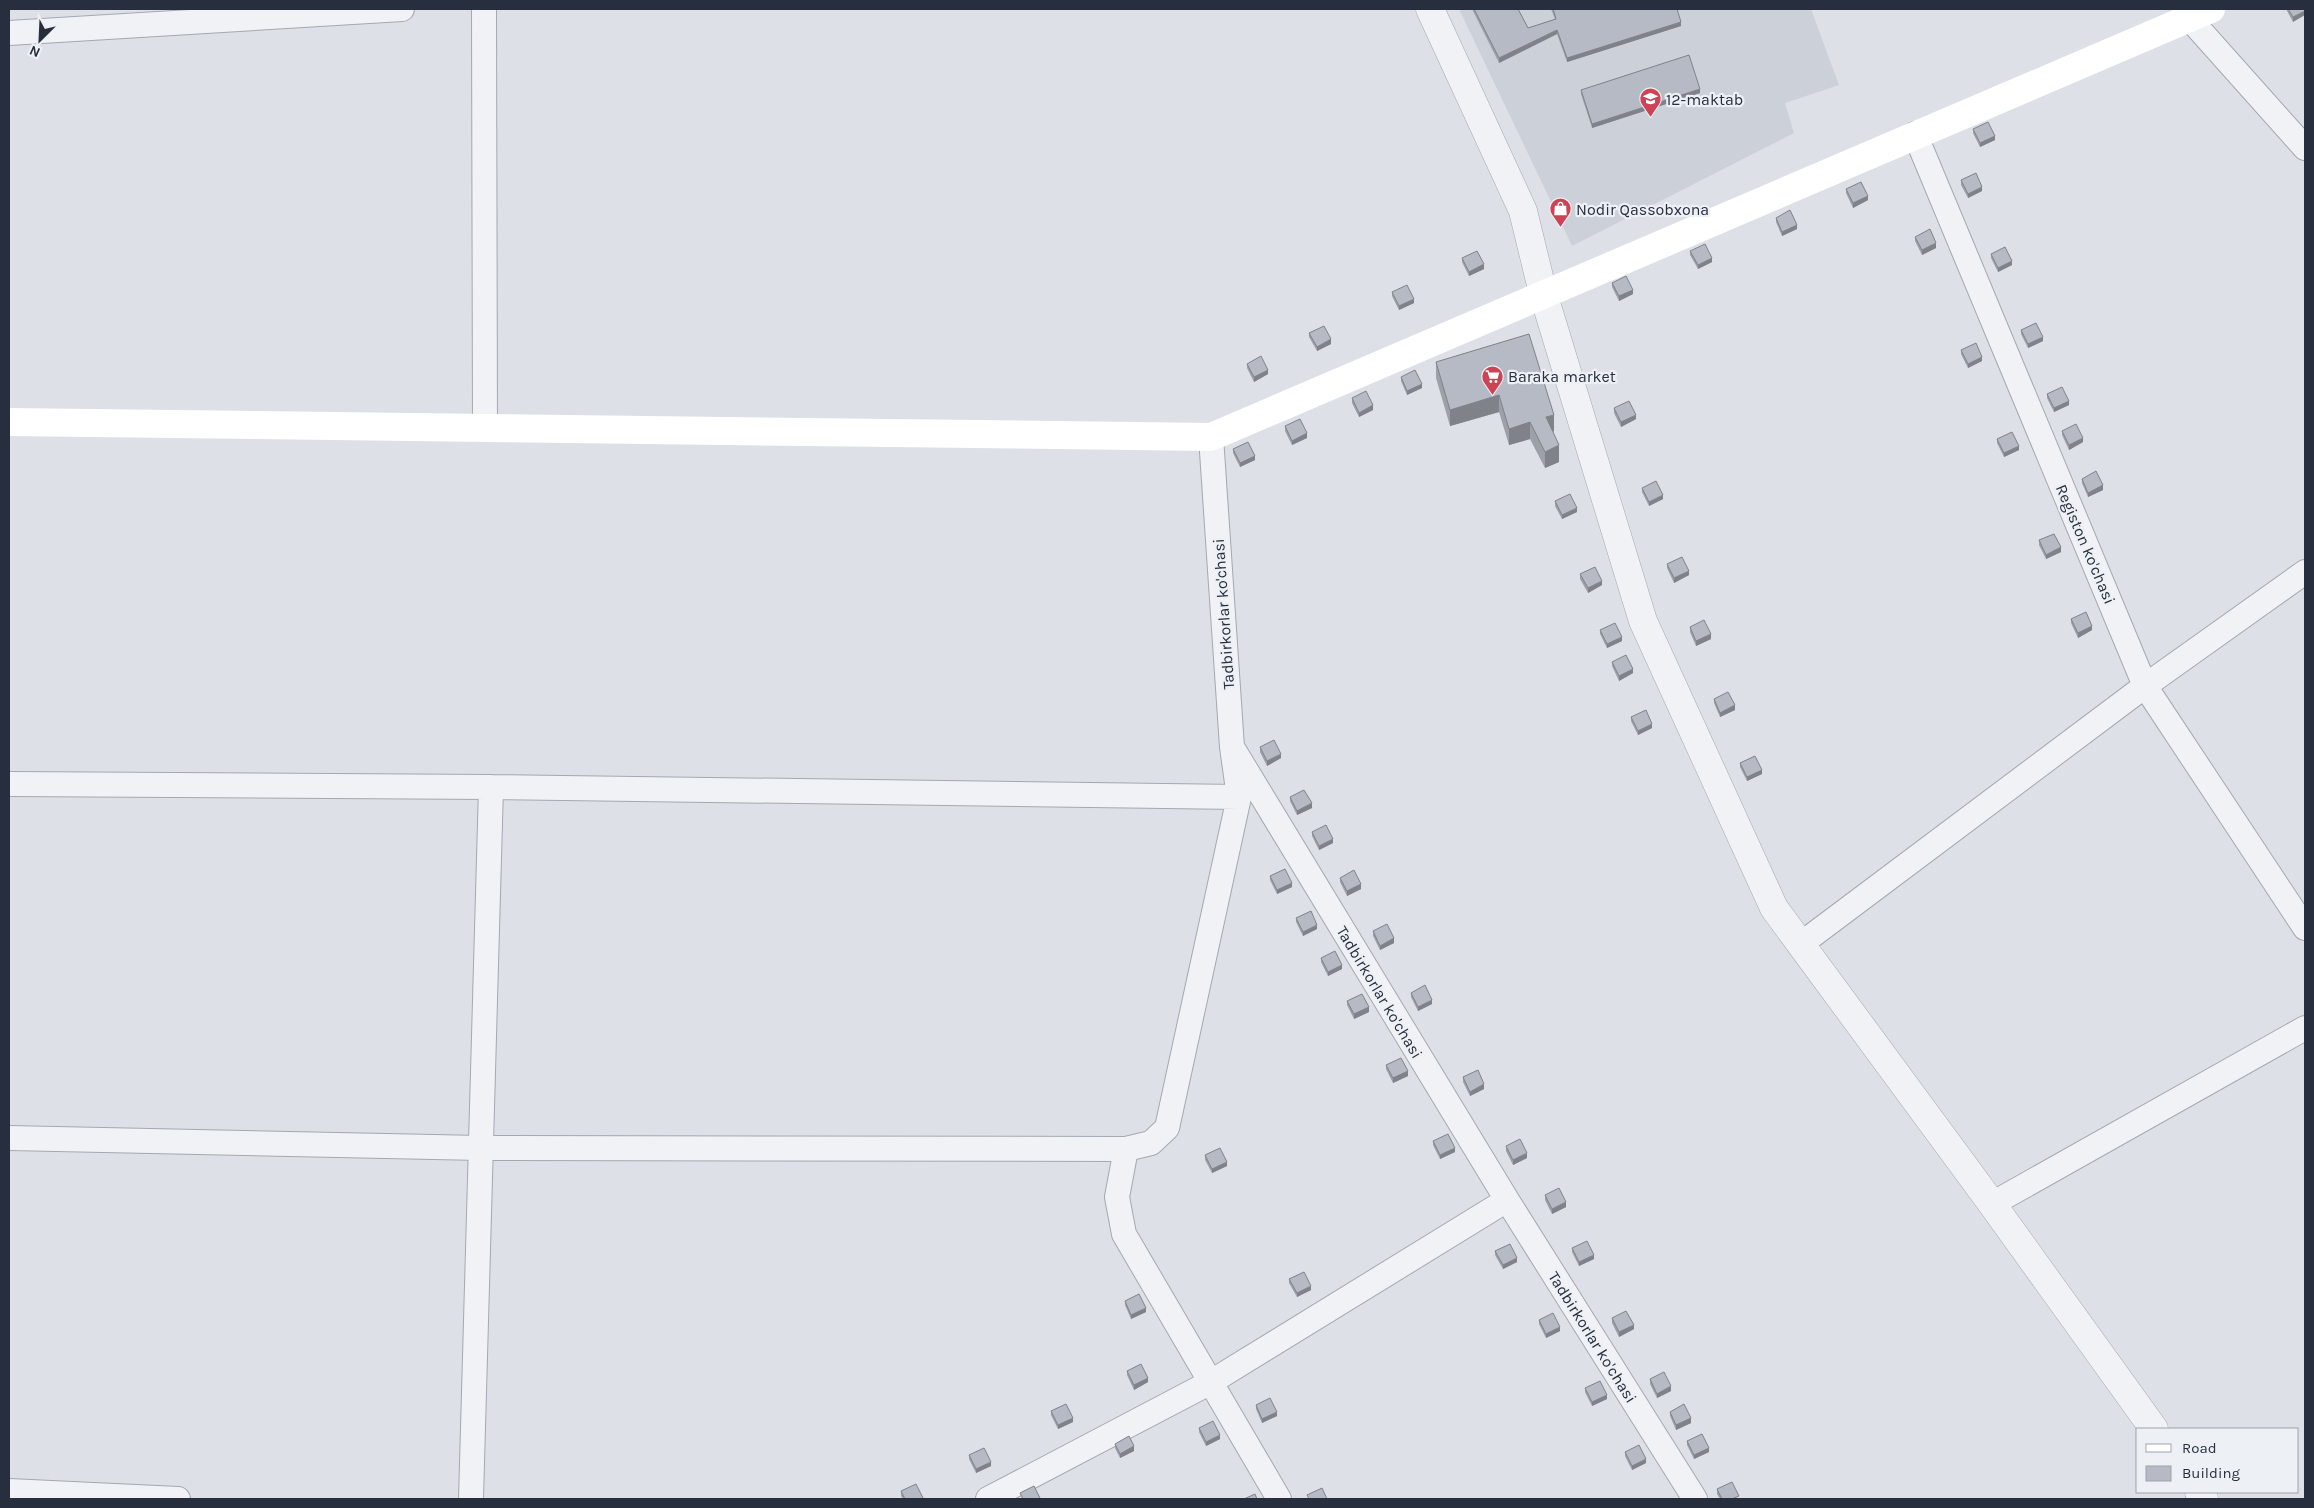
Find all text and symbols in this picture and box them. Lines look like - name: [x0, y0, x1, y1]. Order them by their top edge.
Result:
- north arrow: [15, 15, 65, 65]
- text: N: [27, 42, 43, 61]
- school or university icon: 12-maktab: [1638, 87, 1662, 118]
- place label: 12-maktab: [1666, 90, 1743, 109]
- shop icon: Nodir Qassobxona: [1548, 197, 1572, 228]
- place label: Nodir Qassobxona: [1576, 200, 1709, 219]
- supermarket icon: Baraka market: [1480, 364, 1504, 395]
- place label: Baraka market: [1508, 367, 1616, 386]
- street label: Registon ko'chasi: [2052, 481, 2119, 607]
- street label: Tadbirkorlar ko'chasi: [1209, 538, 1238, 690]
- street label: Tadbirkorlar ko'chasi: [1332, 923, 1427, 1062]
- street label: Tadbirkorlar ko'chasi: [1544, 1268, 1641, 1406]
- legend: [2136, 1428, 2299, 1493]
- text: Road: [2182, 1439, 2217, 1457]
- text: Building: [2182, 1464, 2240, 1482]

